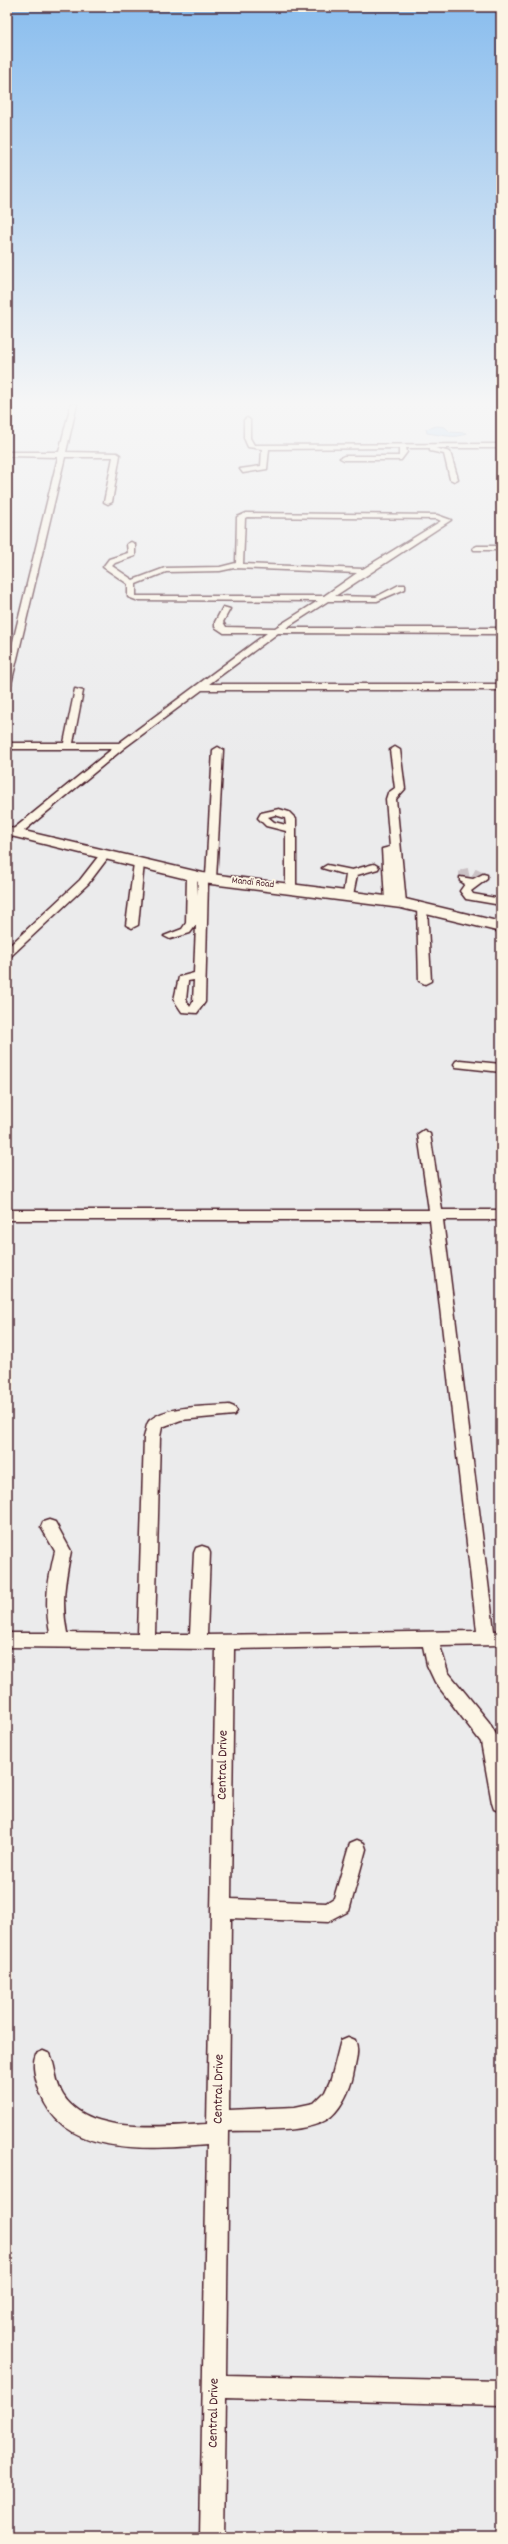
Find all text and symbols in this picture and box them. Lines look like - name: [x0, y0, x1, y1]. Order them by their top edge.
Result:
- street label: Mandi Road: [231, 874, 275, 892]
- street label: Central Drive: [212, 1730, 234, 1800]
- street label: Central Drive: [208, 2054, 230, 2124]
- street label: Central Drive: [203, 2378, 225, 2448]

